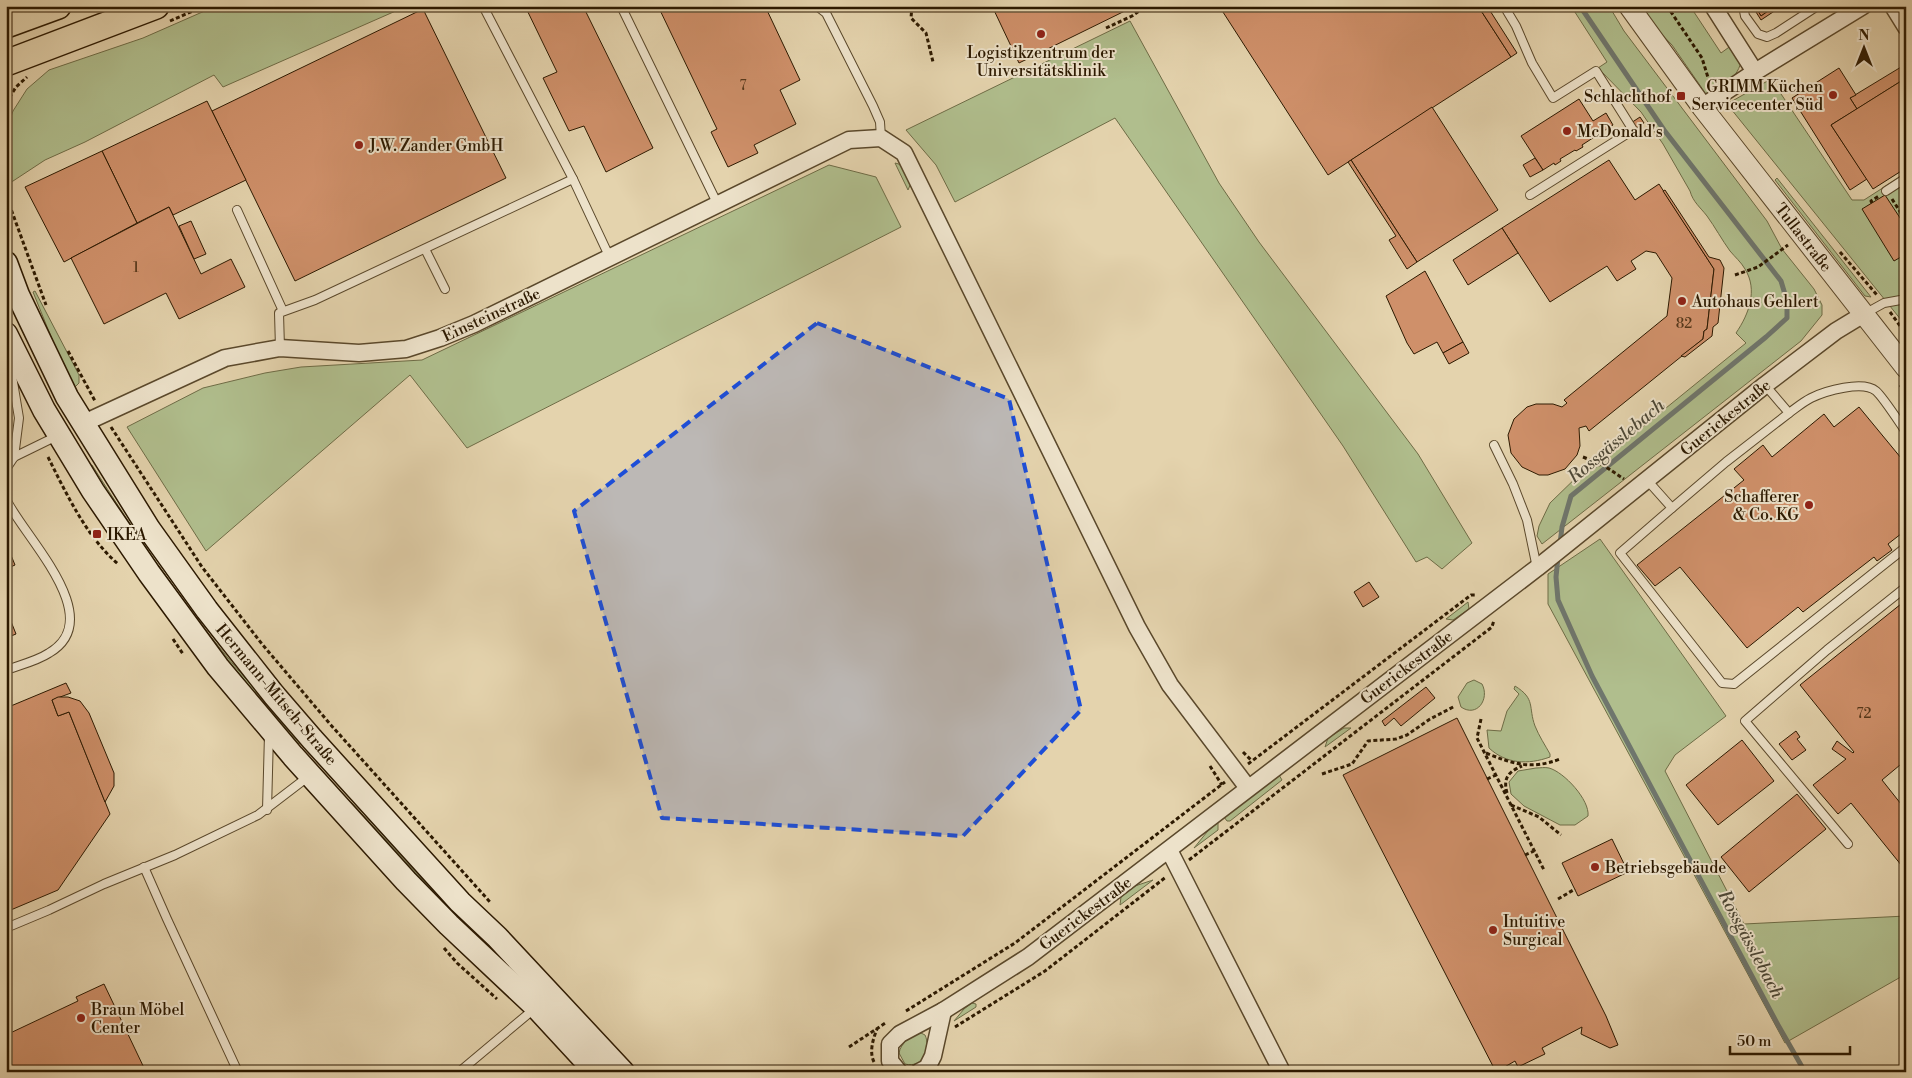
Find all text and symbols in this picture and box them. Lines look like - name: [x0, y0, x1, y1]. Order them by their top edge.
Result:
- north arrow: [1840, 22, 1890, 72]
- text: N: [1858, 27, 1870, 45]
- marker: Logistikzentrum der Universitätsklinik: [1035, 28, 1047, 40]
- place label: Logistikzentrum der Universitätsklinik: [967, 43, 1115, 81]
- house number: 7: [739, 77, 747, 95]
- place label: GRIMM Küchen Servicecenter Süd: [1692, 77, 1823, 115]
- place label: Schlachthof: [1584, 87, 1672, 107]
- marker: GRIMM Küchen Servicecenter Süd: [1827, 89, 1839, 101]
- marker: Schlachthof: [1675, 90, 1687, 102]
- place label: McDonald's: [1577, 122, 1663, 142]
- marker: McDonald's: [1561, 125, 1573, 137]
- place label: J.W. Zander GmbH: [368, 136, 503, 156]
- marker: J.W. Zander GmbH: [353, 139, 365, 151]
- street label: Tullastraße: [1770, 199, 1836, 276]
- house number: 1: [133, 259, 139, 277]
- street label: Einsteinstraße: [439, 283, 544, 346]
- place label: Autohaus Gehlert: [1691, 292, 1819, 312]
- marker: Autohaus Gehlert: [1676, 295, 1688, 307]
- house number: 82: [1676, 315, 1692, 333]
- street label: Guerickestraße: [1676, 375, 1775, 460]
- water label: Rossgässlebach: [1562, 393, 1670, 489]
- place label: Schafferer & Co. KG: [1724, 487, 1799, 525]
- marker: Schafferer & Co. KG: [1803, 499, 1815, 511]
- place label: IKEA: [107, 525, 148, 545]
- marker: IKEA: [91, 528, 103, 540]
- street label: Hermann-Mitsch-Straße: [211, 620, 341, 769]
- street label: Guerickestraße: [1356, 627, 1457, 709]
- house number: 72: [1857, 705, 1871, 723]
- place label: Betriebsgebäude: [1604, 858, 1726, 878]
- marker: Betriebsgebäude: [1589, 861, 1601, 873]
- street label: Guerickestraße: [1035, 873, 1136, 955]
- water label: Rossgässlebach: [1712, 885, 1789, 1003]
- place label: Intuitive Surgical: [1503, 912, 1565, 950]
- marker: Intuitive Surgical: [1487, 924, 1499, 936]
- place label: Braun Möbel Center: [90, 1000, 184, 1038]
- marker: Braun Möbel Center: [75, 1012, 87, 1024]
- scale bar: [1730, 1023, 1850, 1055]
- text: 50 m: [1737, 1032, 1771, 1051]

